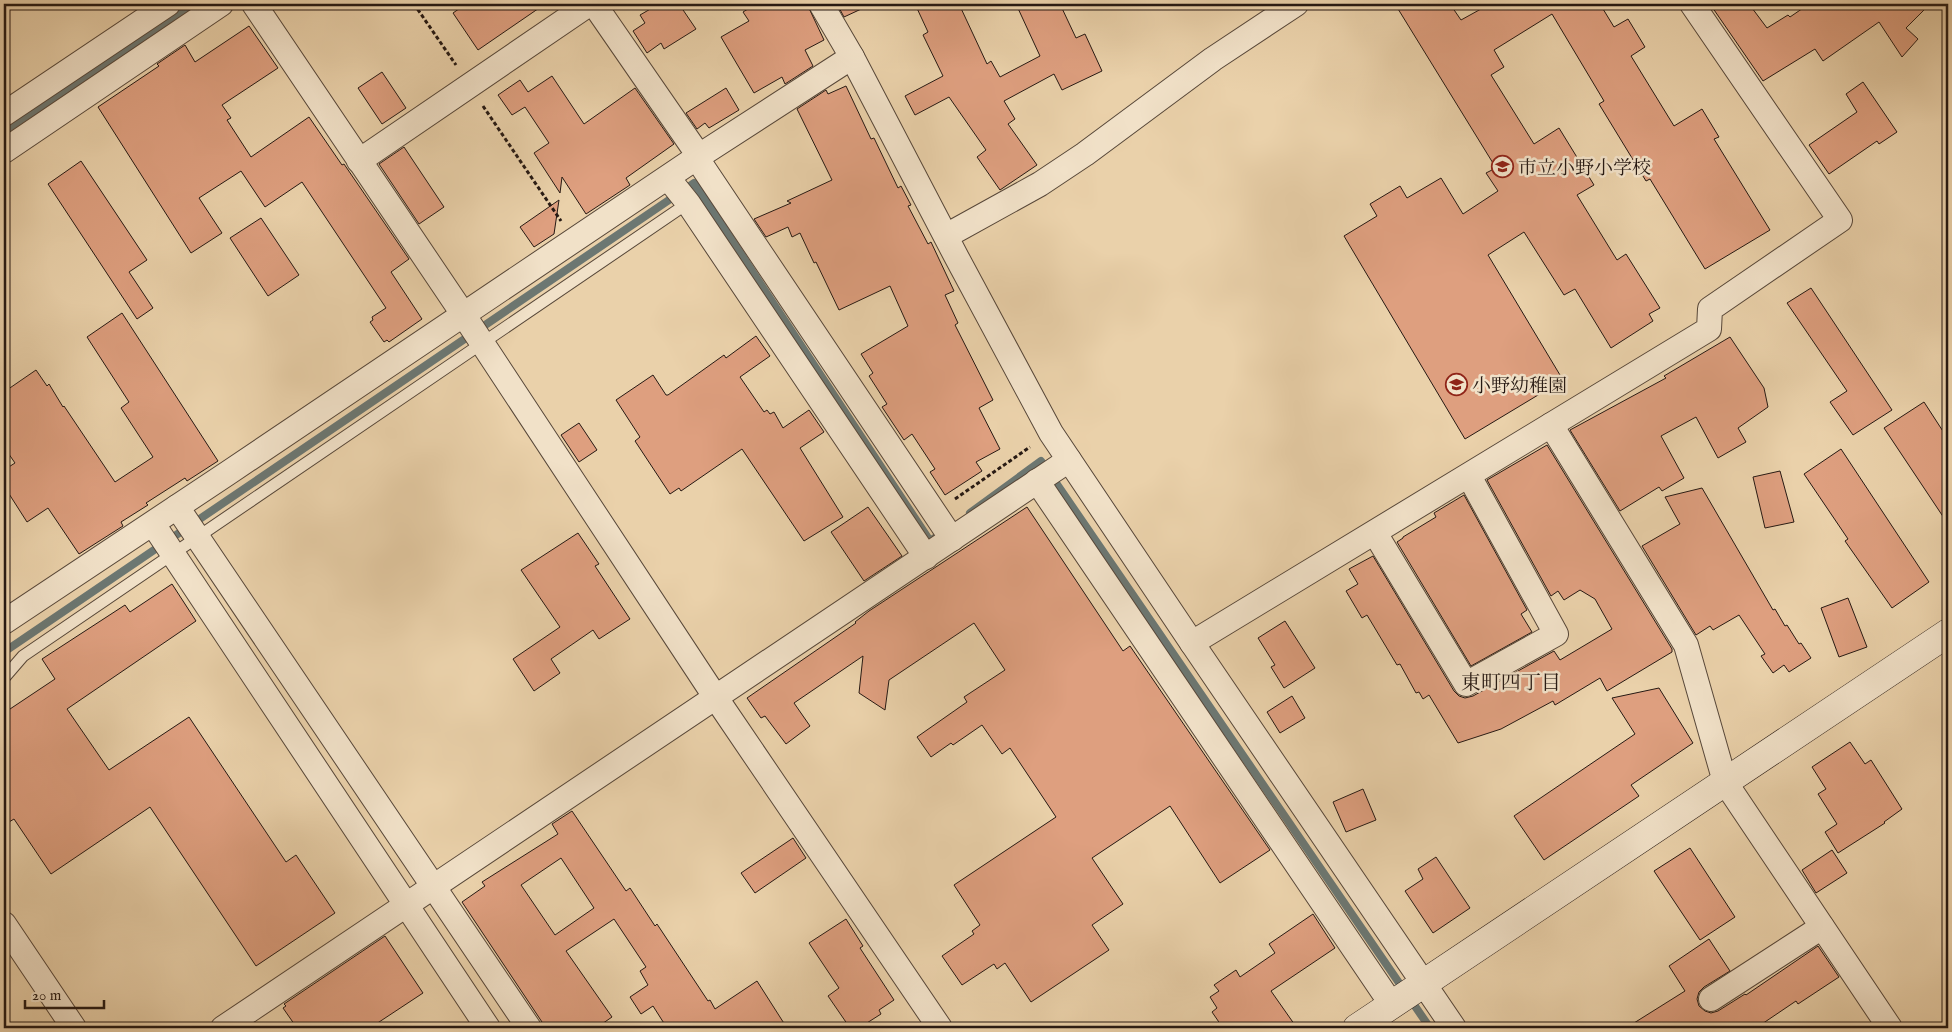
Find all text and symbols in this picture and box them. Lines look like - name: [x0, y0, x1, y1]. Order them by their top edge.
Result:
- school or university icon: 市立小野小学校: [1490, 155, 1514, 179]
- place label: 市立小野小学校: [1518, 157, 1651, 181]
- school or university icon: 小野幼稚園: [1444, 373, 1468, 397]
- place label: 小野幼稚園: [1472, 375, 1567, 399]
- district label: 東町四丁目: [1461, 671, 1561, 696]
- scale bar: [25, 977, 104, 1009]
- text: 20 m: [32, 986, 62, 1005]

